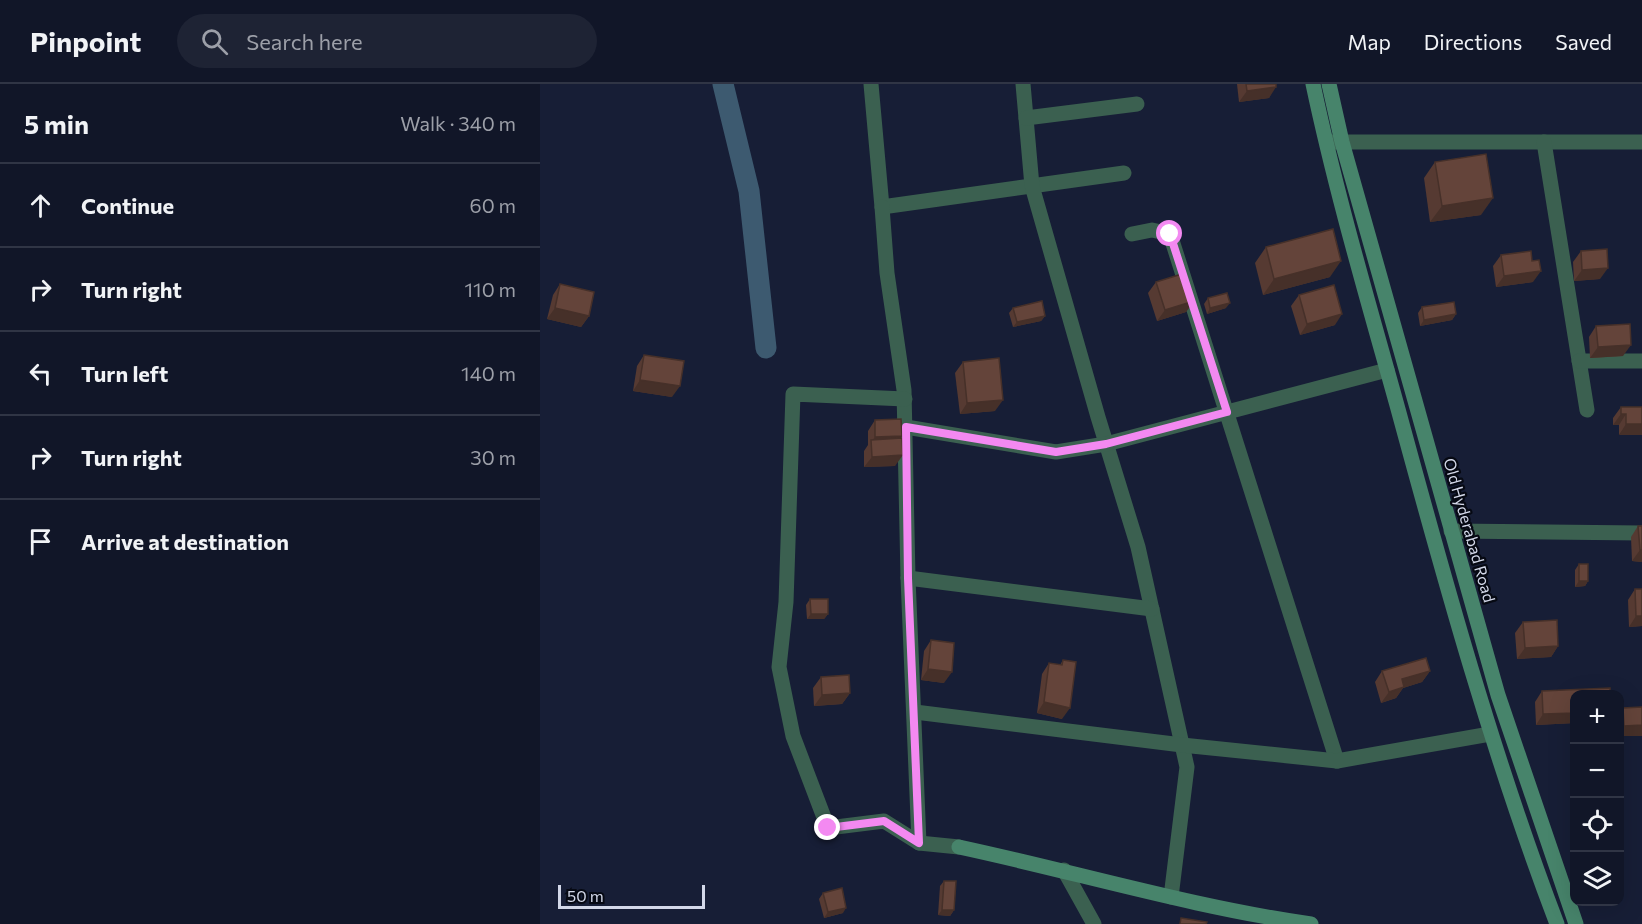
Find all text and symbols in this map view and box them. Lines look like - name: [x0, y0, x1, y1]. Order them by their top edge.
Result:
- search box: [177, 14, 597, 68]
- text: Pinpoint: [30, 24, 141, 58]
- icon: search: [198, 25, 231, 58]
- text: Search here: [246, 28, 363, 55]
- text: Map: [1348, 29, 1391, 54]
- text: Directions: [1424, 29, 1522, 54]
- text: Saved: [1555, 29, 1612, 54]
- text: 5 min: [24, 108, 89, 139]
- text: Walk · 340 m: [400, 111, 516, 135]
- icon: ahead: [24, 189, 57, 222]
- text: Continue: [81, 192, 174, 219]
- text: 60 m: [470, 193, 516, 217]
- route start: [1156, 220, 1182, 246]
- icon: right: [24, 273, 57, 306]
- text: Turn right: [81, 276, 182, 303]
- text: 110 m: [465, 277, 516, 301]
- icon: left: [24, 357, 57, 390]
- text: Turn left: [81, 360, 168, 387]
- text: 140 m: [461, 361, 516, 385]
- icon: right: [24, 441, 57, 474]
- text: Turn right: [81, 444, 182, 471]
- text: 30 m: [470, 445, 516, 469]
- street label: Old Hyderabad Road: [1440, 456, 1500, 604]
- icon: arrive: [24, 525, 57, 558]
- text: Arrive at destination: [81, 528, 289, 555]
- map controls: [1570, 690, 1624, 906]
- button: +: [1570, 690, 1624, 744]
- button: −: [1570, 744, 1624, 798]
- button: locate: [1570, 798, 1624, 852]
- route end: [814, 814, 840, 840]
- button: layers: [1570, 852, 1624, 906]
- scale bar: [558, 882, 705, 910]
- text: 50 m: [567, 886, 604, 905]

